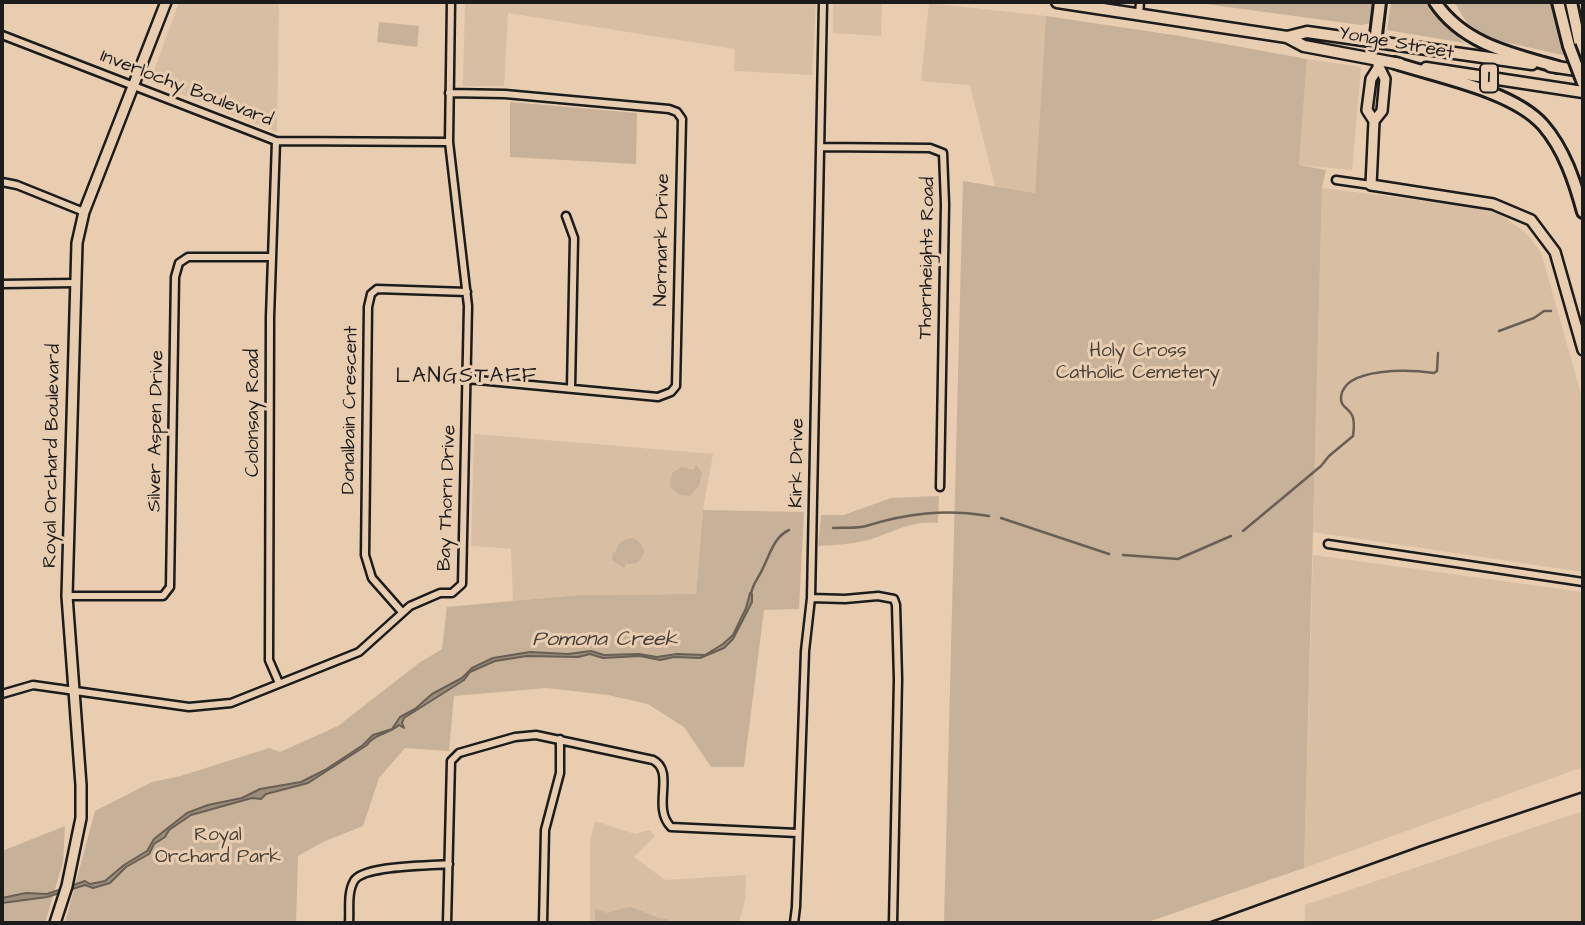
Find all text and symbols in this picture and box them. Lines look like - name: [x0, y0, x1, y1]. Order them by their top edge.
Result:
- street label: Yonge Street: [1337, 23, 1455, 65]
- street label: Inverlochy Boulevard: [96, 46, 276, 132]
- road number: 1: [1480, 64, 1498, 92]
- street label: Normark Drive: [650, 173, 676, 307]
- street label: Thornheights Road: [915, 177, 941, 339]
- street label: Donalbain Crescent: [338, 325, 364, 495]
- park label: Holy Cross Catholic Cemetery: [1056, 341, 1220, 385]
- street label: Royal Orchard Boulevard: [40, 344, 66, 568]
- street label: Colonsay Road: [243, 349, 265, 477]
- street label: Silver Aspen Drive: [144, 350, 170, 512]
- district label: LANGSTAFF: [397, 365, 537, 391]
- street label: Kirk Drive: [786, 418, 810, 508]
- street label: Bay Thorn Drive: [434, 424, 462, 572]
- water label: Pomona Creek: [532, 628, 678, 654]
- park label: Royal Orchard Park: [155, 825, 281, 869]

